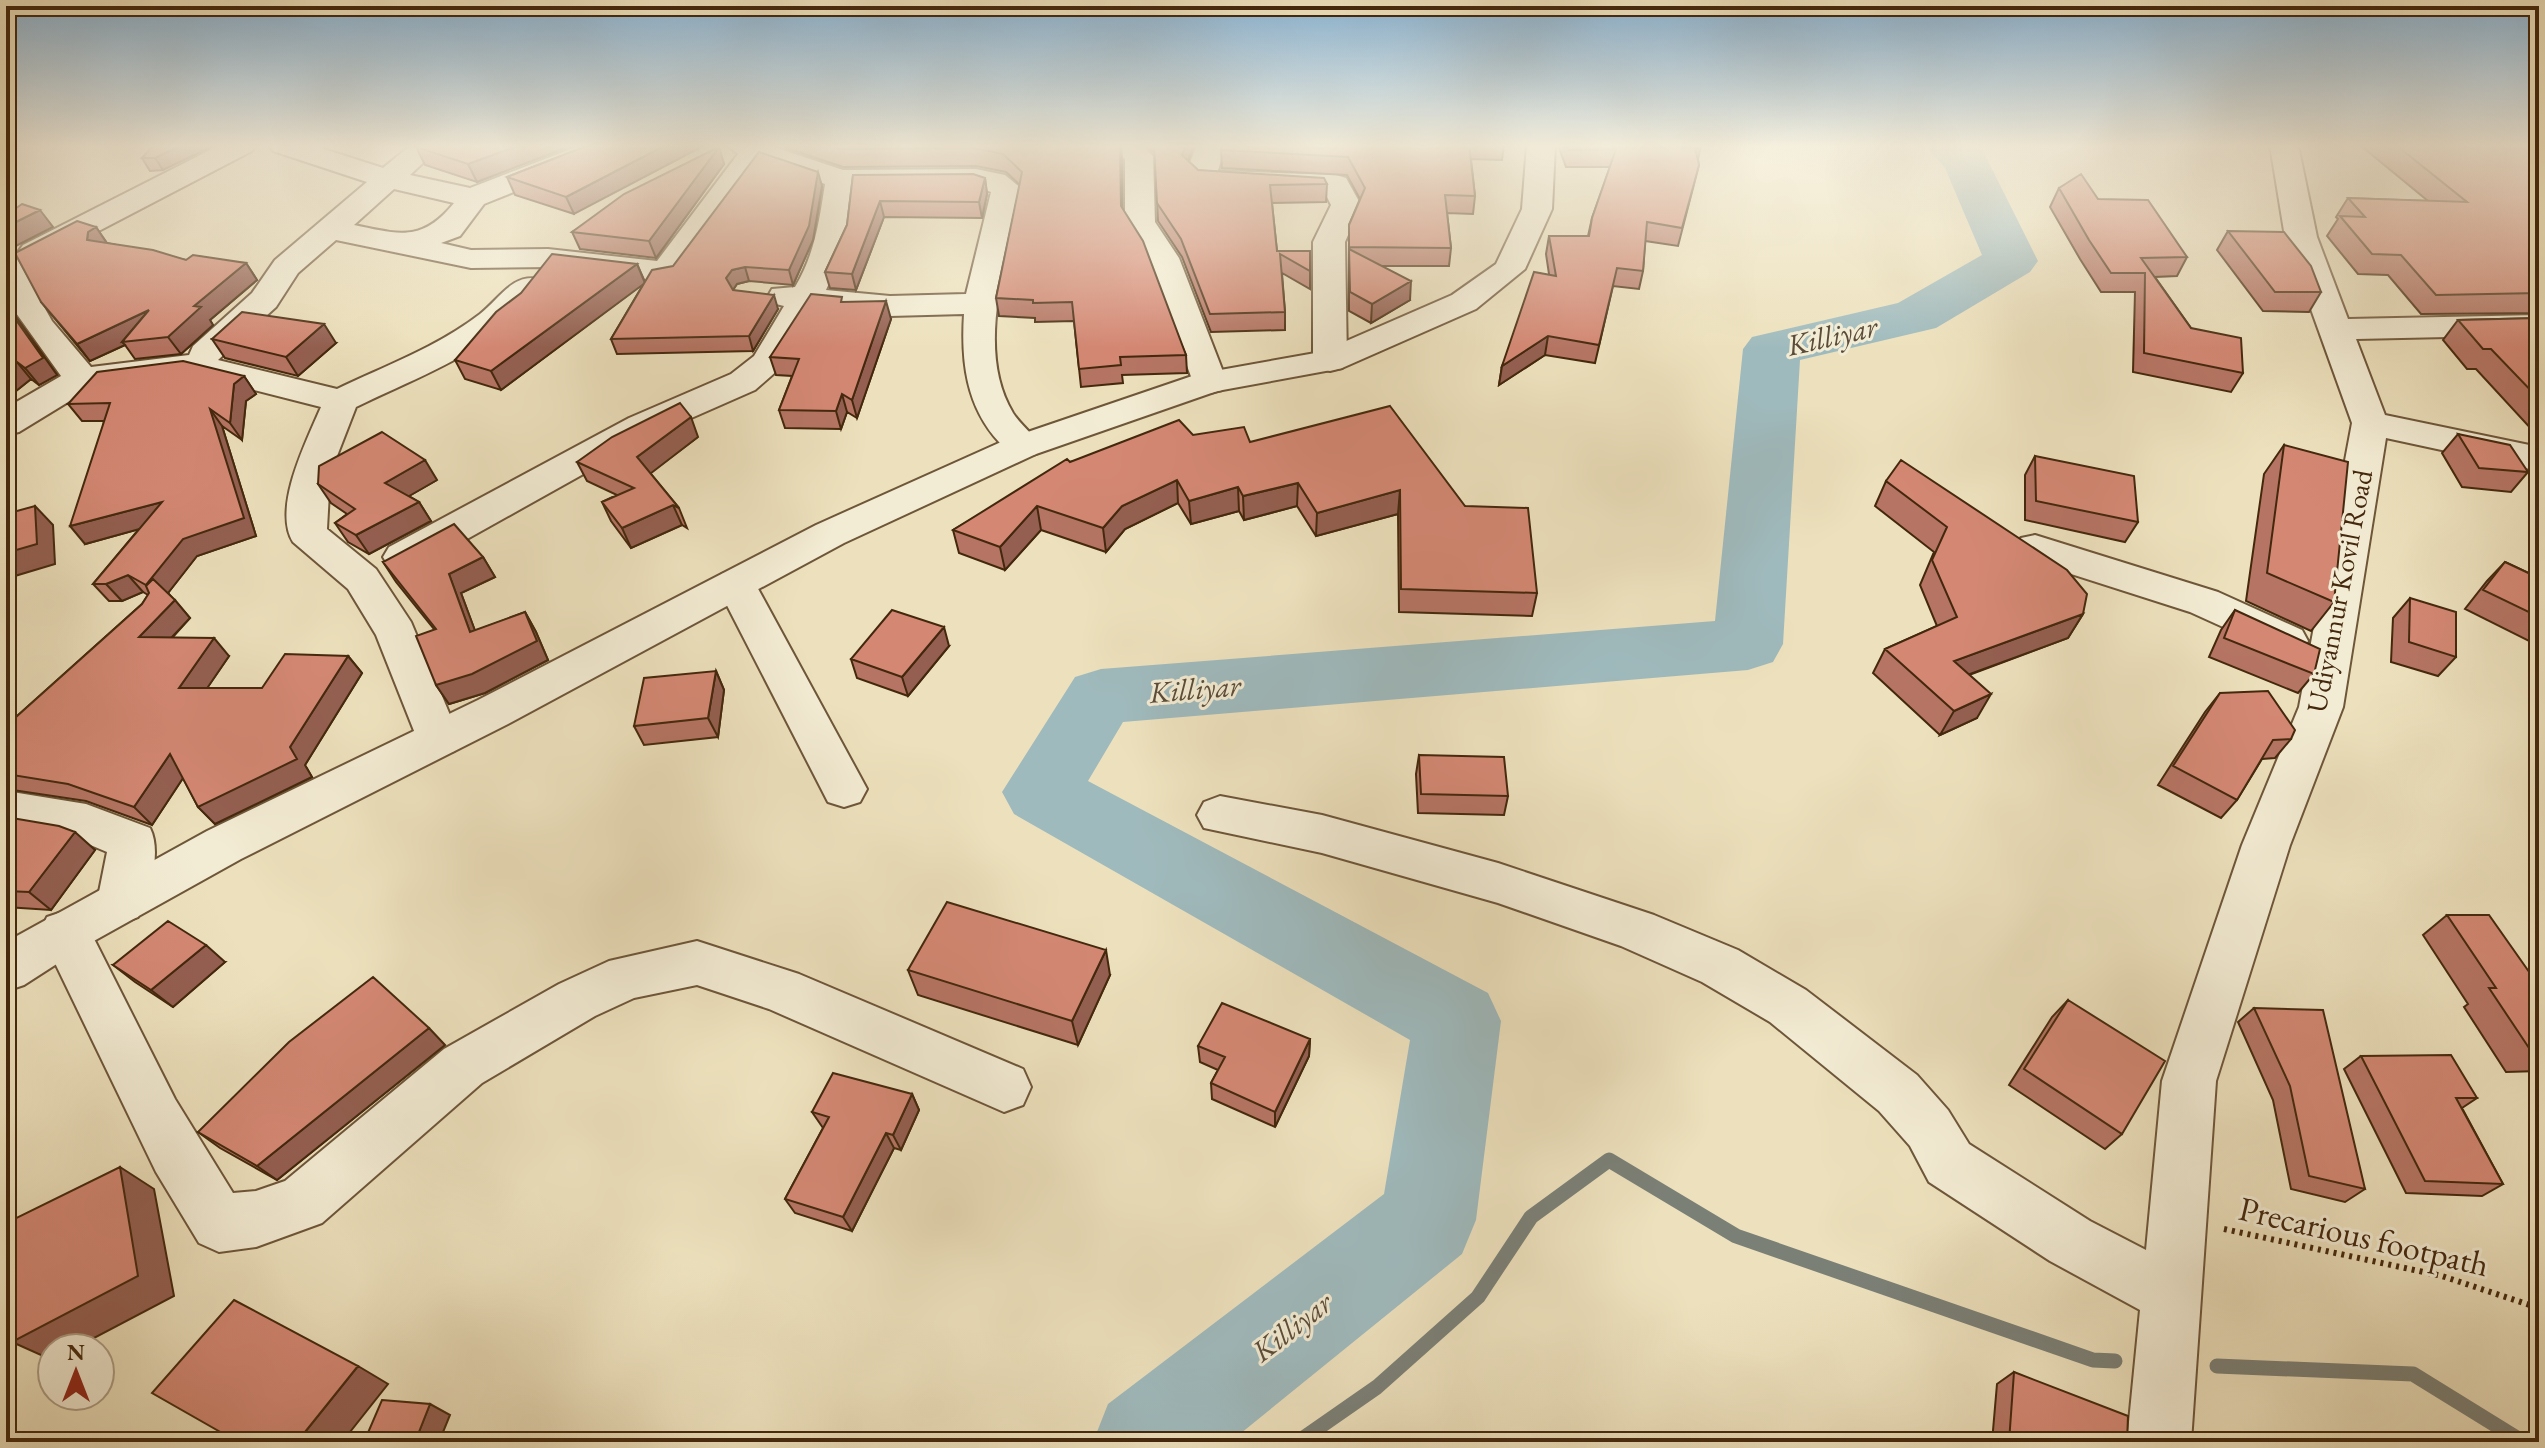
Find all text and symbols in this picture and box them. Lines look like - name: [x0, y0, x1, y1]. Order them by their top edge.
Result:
- water label: Killiyar: [1782, 306, 1882, 365]
- street label: Udiyannur Kovil Road: [2298, 466, 2380, 715]
- water label: Killiyar: [1147, 665, 1244, 712]
- street label: Precarious footpath: [2235, 1186, 2493, 1286]
- water label: Killiyar: [1243, 1282, 1341, 1371]
- north arrow: [36, 1332, 116, 1412]
- text: N: [67, 1338, 85, 1367]

